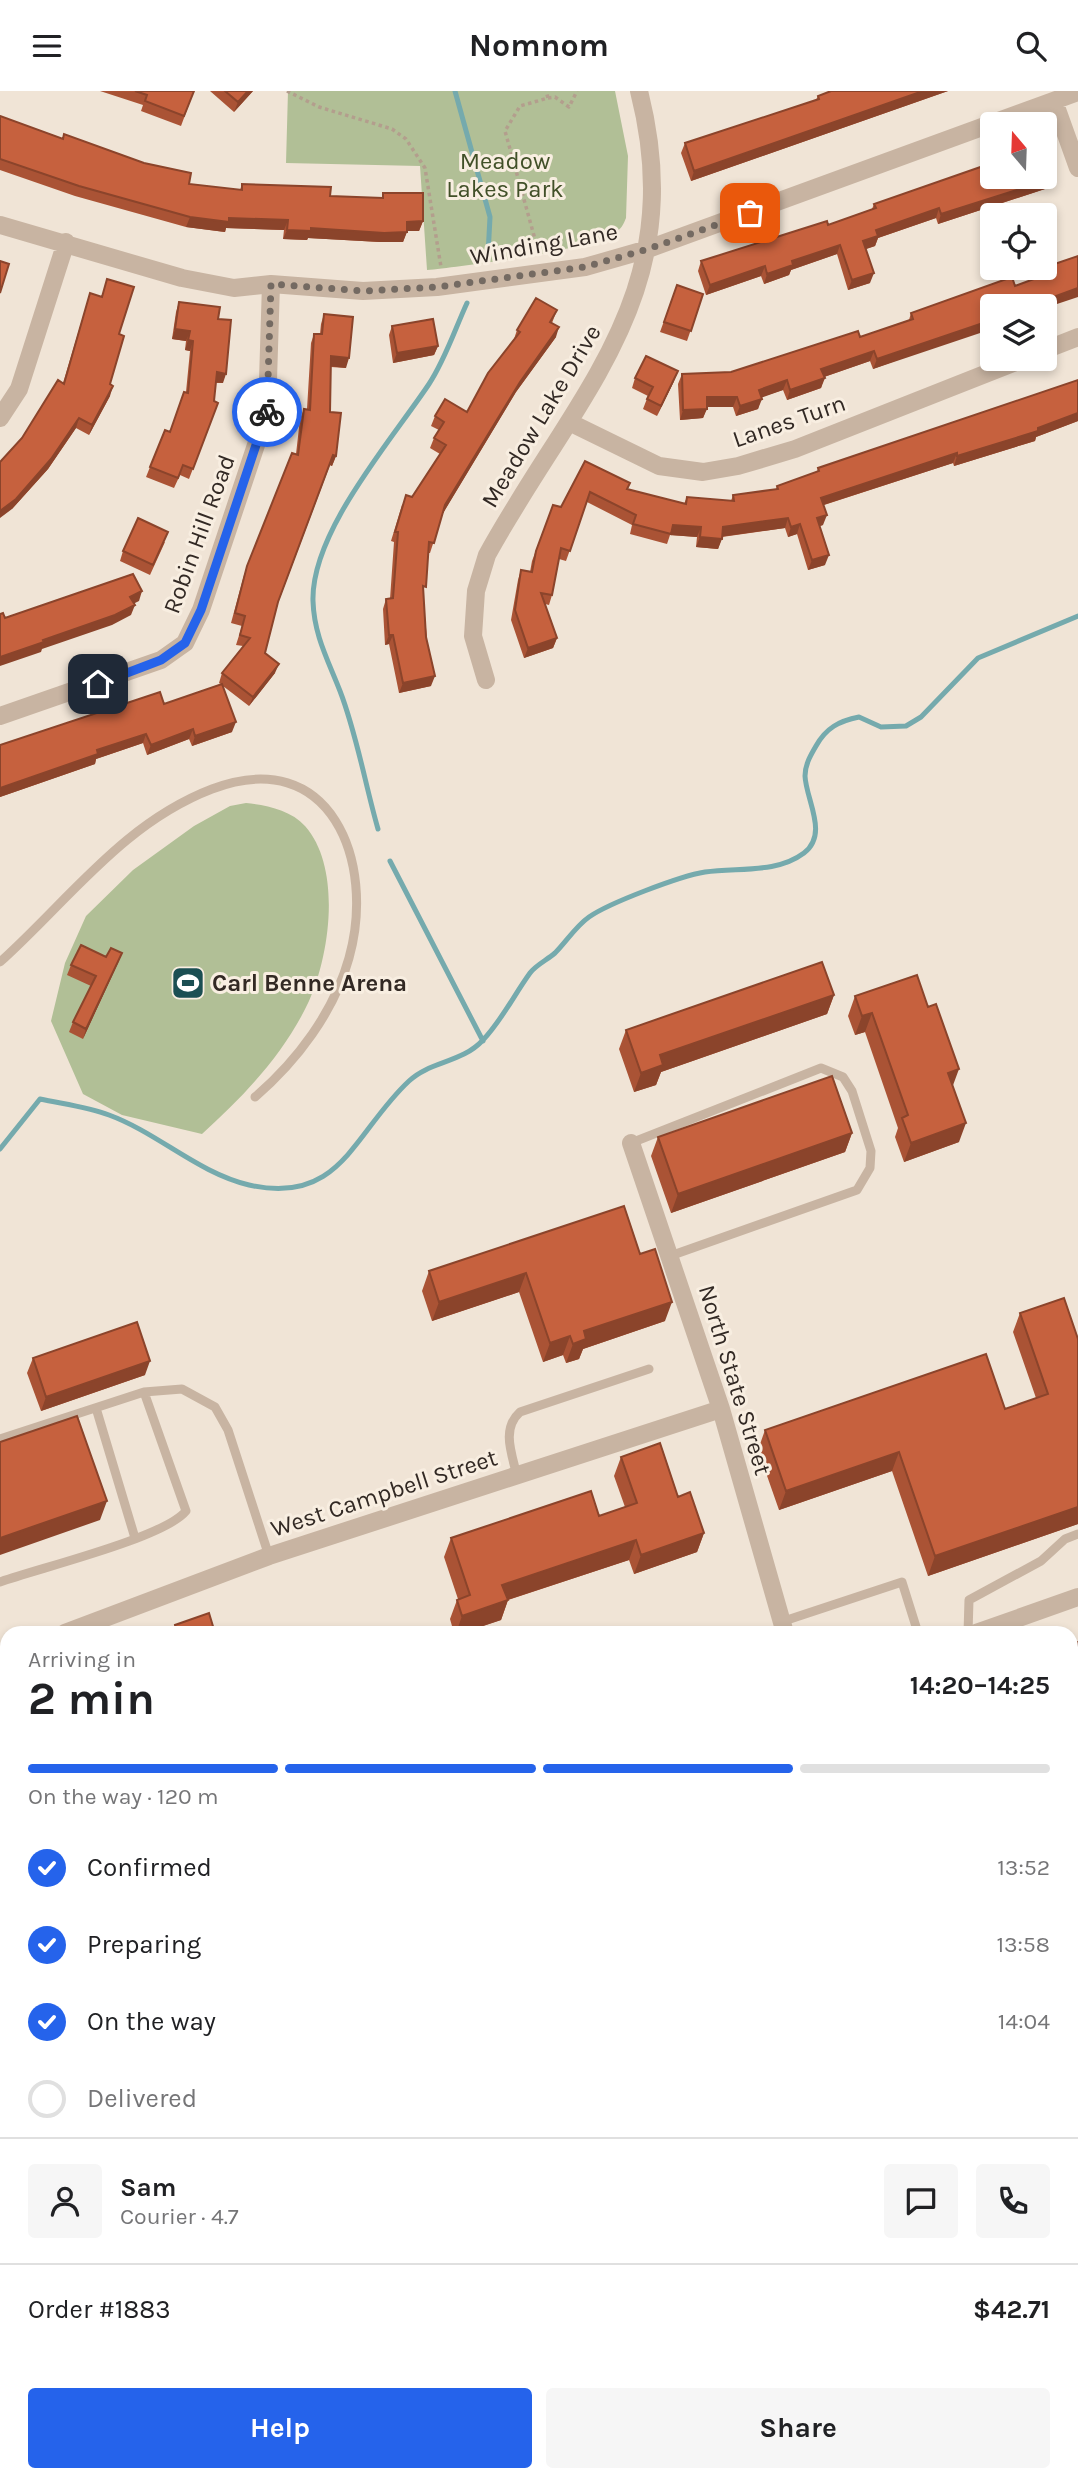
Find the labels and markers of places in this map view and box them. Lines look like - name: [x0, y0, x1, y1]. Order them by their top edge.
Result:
- pin: [720, 183, 780, 243]
- pin: [68, 654, 128, 714]
- sports icon: Carl Benne Arena: [169, 964, 207, 1002]
- place label: Carl Benne Arena: [212, 969, 407, 997]

